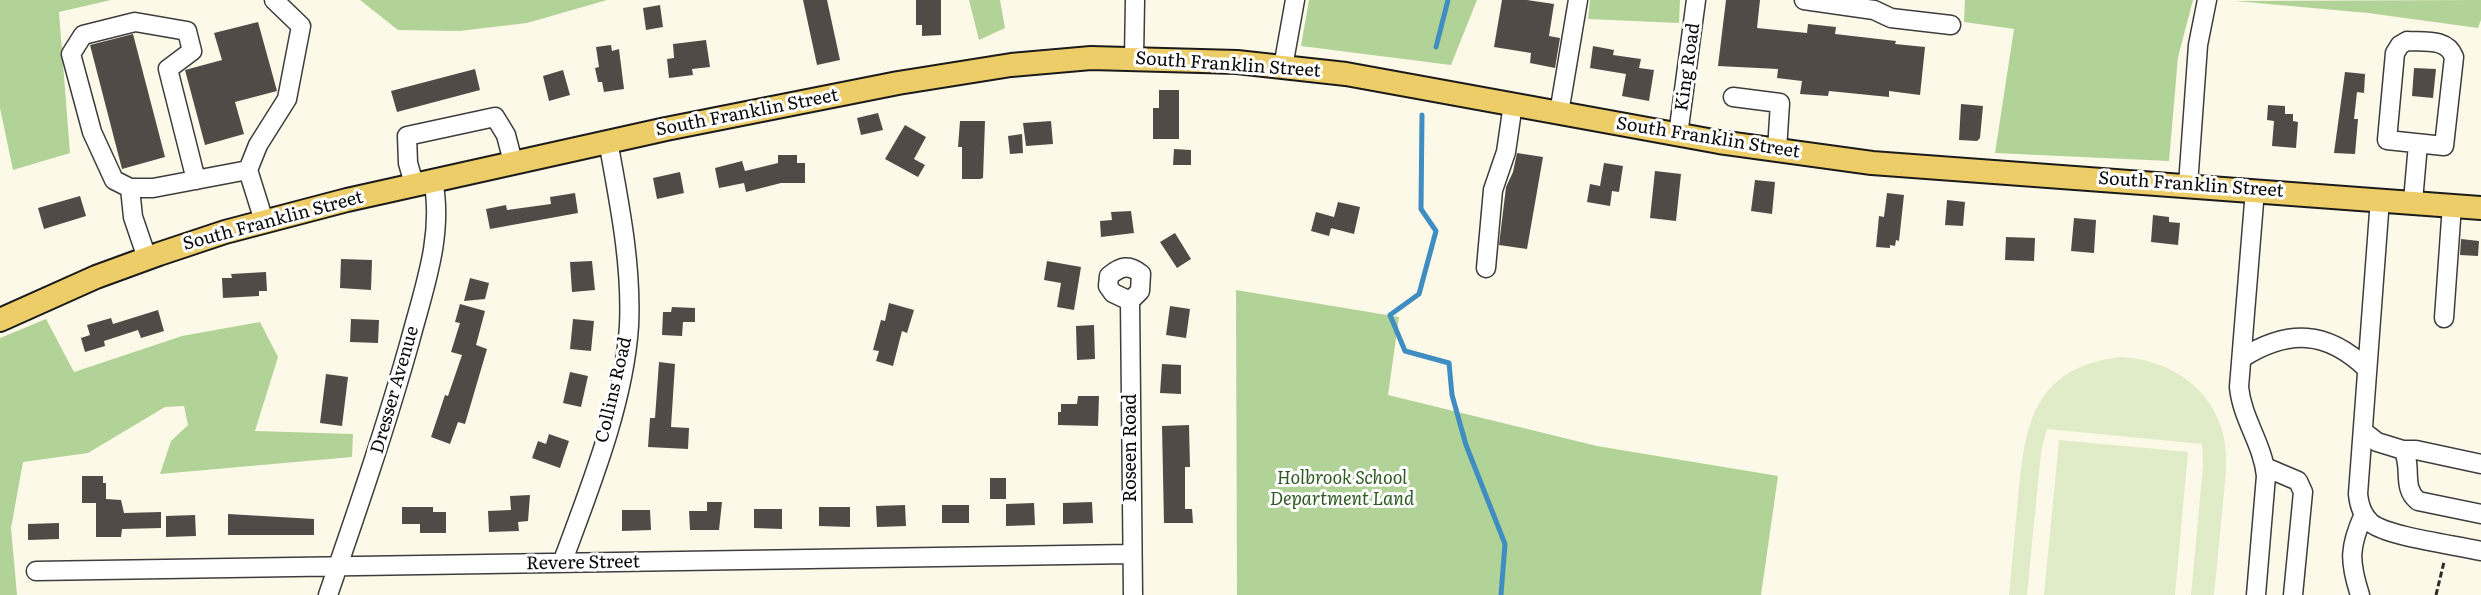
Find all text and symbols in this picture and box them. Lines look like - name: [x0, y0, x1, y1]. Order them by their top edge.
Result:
- street label: King Road: [1671, 22, 1705, 112]
- street label: South Franklin Street: [1135, 48, 1321, 82]
- street label: South Franklin Street: [654, 85, 840, 141]
- street label: South Franklin Street: [1615, 113, 1801, 163]
- street label: South Franklin Street: [2098, 168, 2284, 202]
- street label: South Franklin Street: [181, 187, 365, 255]
- street label: Dresser Avenue: [366, 324, 424, 456]
- street label: Collins Road: [591, 335, 637, 445]
- street label: Roseen Road: [1120, 394, 1142, 502]
- park label: Holbrook School Department Land: [1270, 468, 1414, 510]
- street label: Revere Street: [526, 551, 640, 575]

